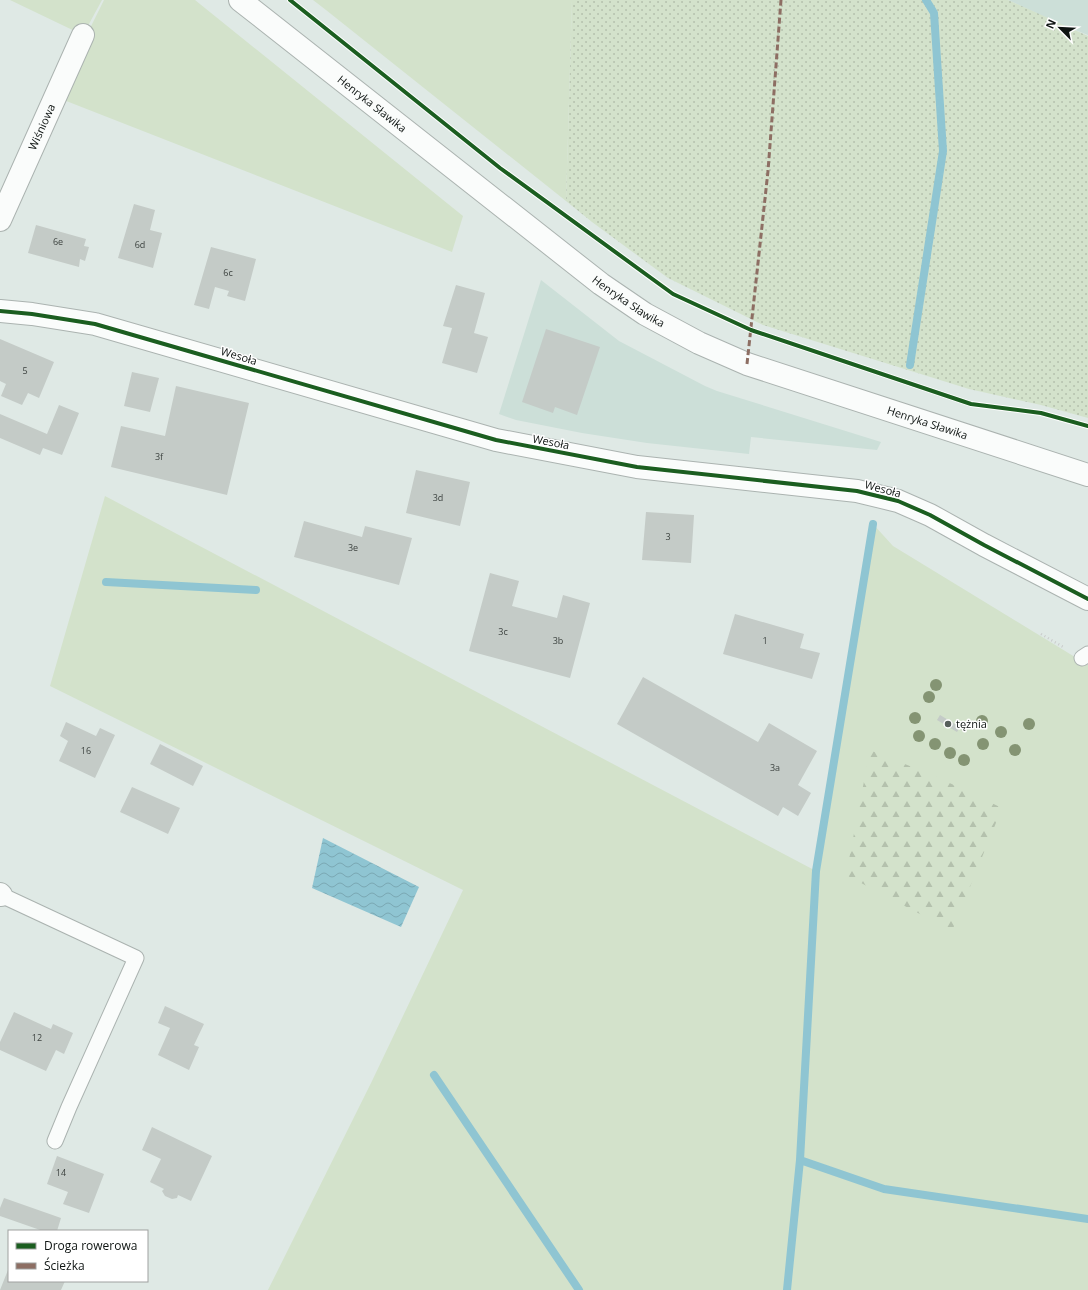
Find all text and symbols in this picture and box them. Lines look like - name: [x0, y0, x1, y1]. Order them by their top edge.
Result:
- north arrow: [1040, 8, 1080, 48]
- text: N: [1042, 17, 1059, 31]
- street label: Henryka Sławika: [335, 72, 410, 135]
- street label: Wiśniowa: [24, 101, 58, 152]
- house number: 6e: [53, 235, 63, 248]
- house number: 6d: [135, 238, 145, 251]
- house number: 6c: [223, 266, 233, 279]
- street label: Henryka Sławika: [589, 272, 668, 330]
- street label: Wesoła: [219, 343, 259, 368]
- house number: 5: [22, 364, 28, 377]
- street label: Henryka Sławika: [885, 402, 970, 442]
- street label: Wesoła: [531, 431, 571, 452]
- house number: 3f: [155, 450, 164, 463]
- street label: Wesoła: [863, 476, 903, 501]
- house number: 3d: [433, 491, 443, 504]
- house number: 3: [665, 530, 671, 543]
- house number: 3e: [348, 541, 358, 554]
- house number: 3c: [498, 625, 508, 638]
- house number: 3b: [553, 634, 563, 647]
- house number: 1: [762, 634, 768, 647]
- place label: tężnia: [956, 716, 987, 731]
- marker: tężnia: [943, 719, 953, 729]
- house number: 16: [81, 744, 91, 757]
- house number: 3a: [770, 761, 780, 774]
- house number: 12: [32, 1031, 42, 1044]
- house number: 14: [56, 1166, 66, 1179]
- legend: [8, 1230, 148, 1282]
- text: Droga rowerowa: [44, 1237, 137, 1254]
- text: Ścieżka: [44, 1257, 85, 1274]

